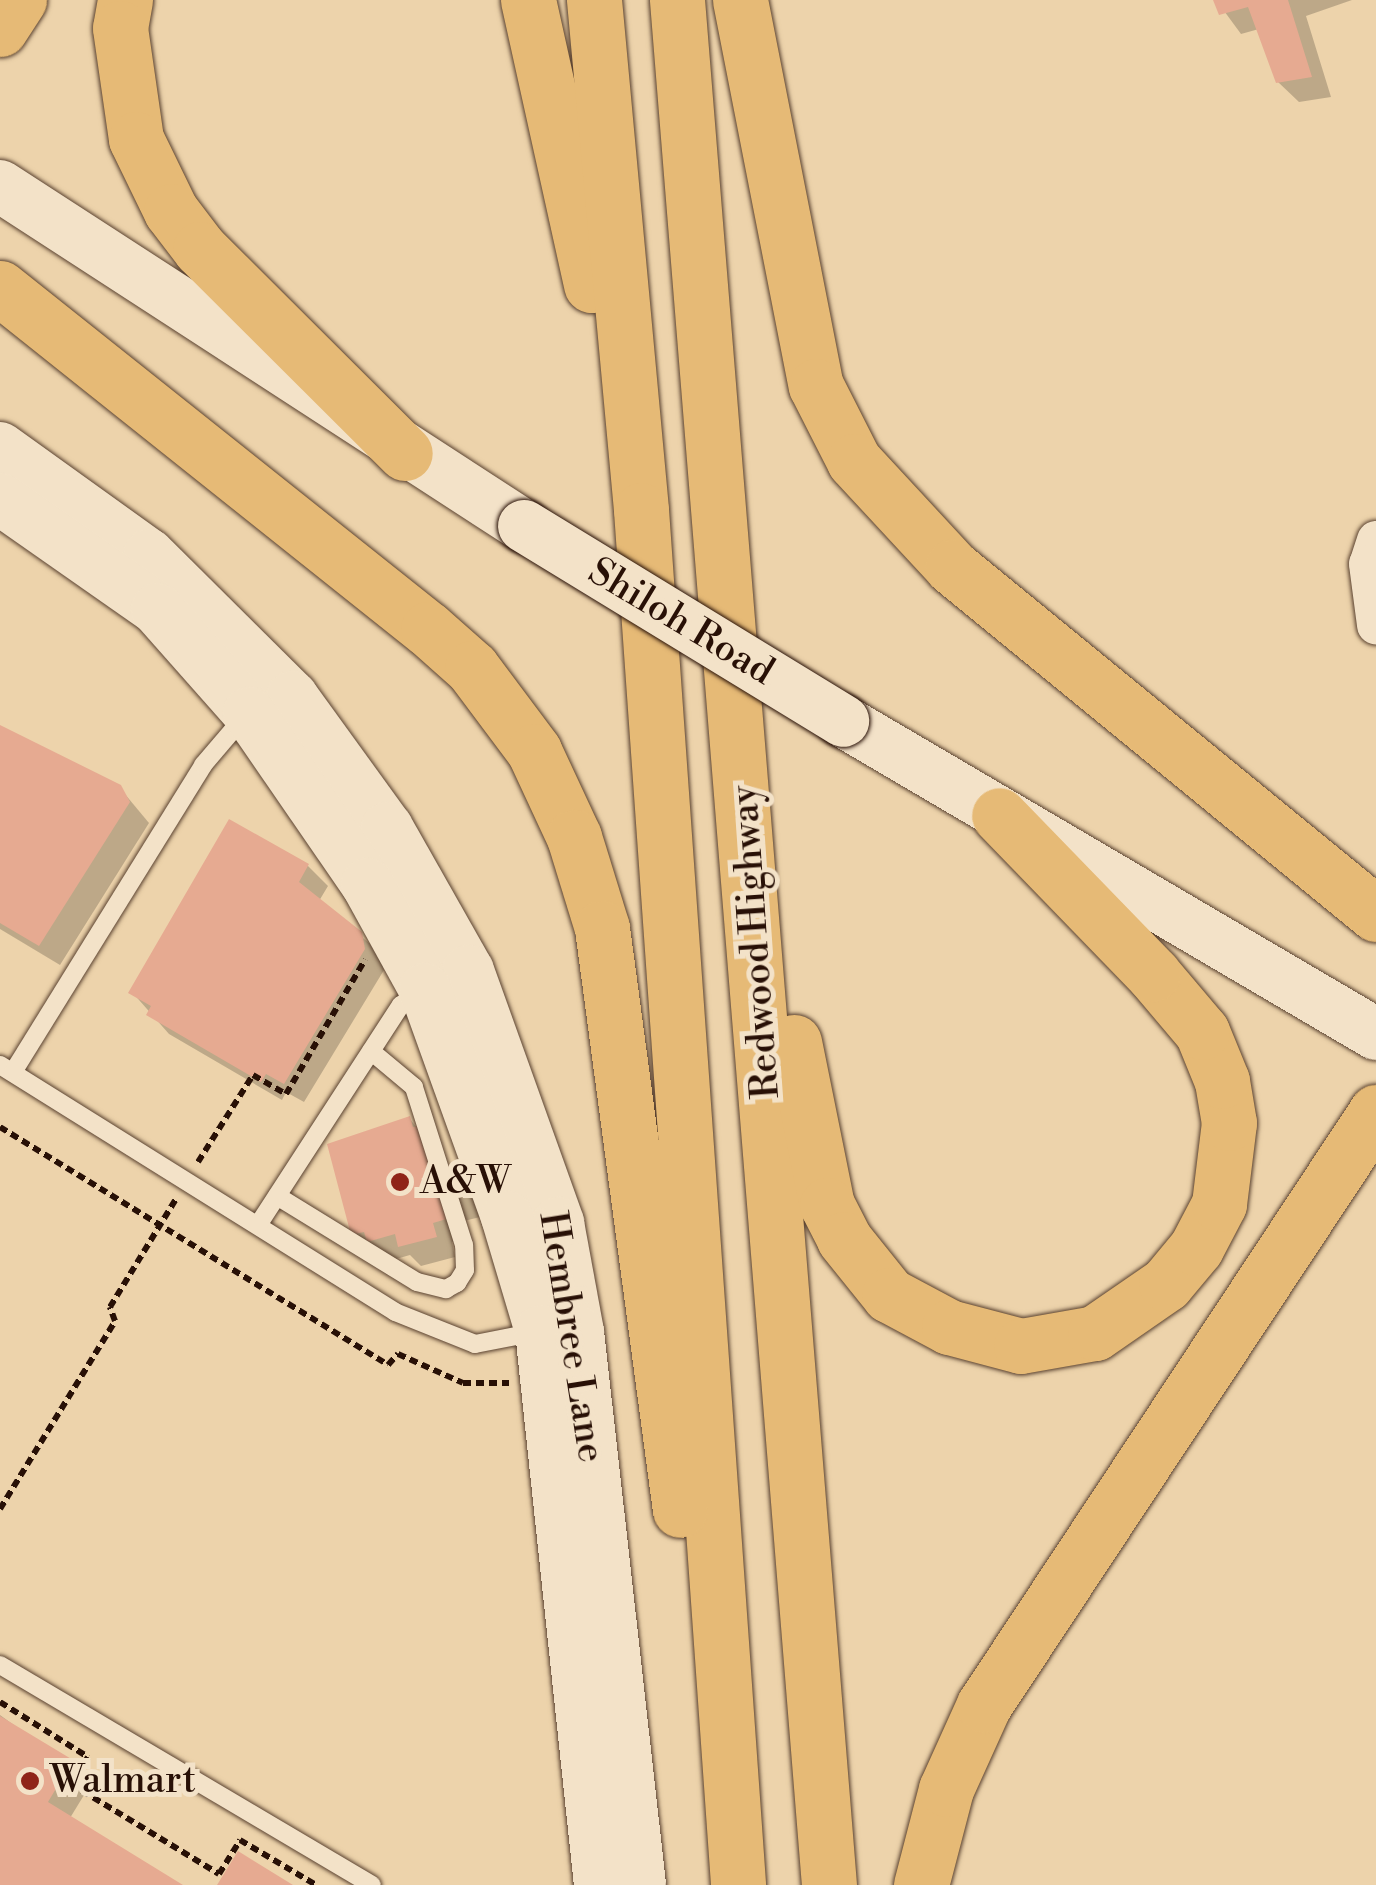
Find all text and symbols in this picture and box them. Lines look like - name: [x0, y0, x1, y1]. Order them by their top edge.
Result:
- street label: Shiloh Road: [580, 549, 782, 695]
- street label: Redwood Highway: [722, 784, 790, 1100]
- place label: A&W: [420, 1159, 511, 1205]
- marker: A&W: [389, 1171, 411, 1193]
- street label: Hembree Lane: [529, 1208, 613, 1466]
- place label: Walmart: [50, 1758, 196, 1804]
- marker: Walmart: [19, 1770, 41, 1792]

